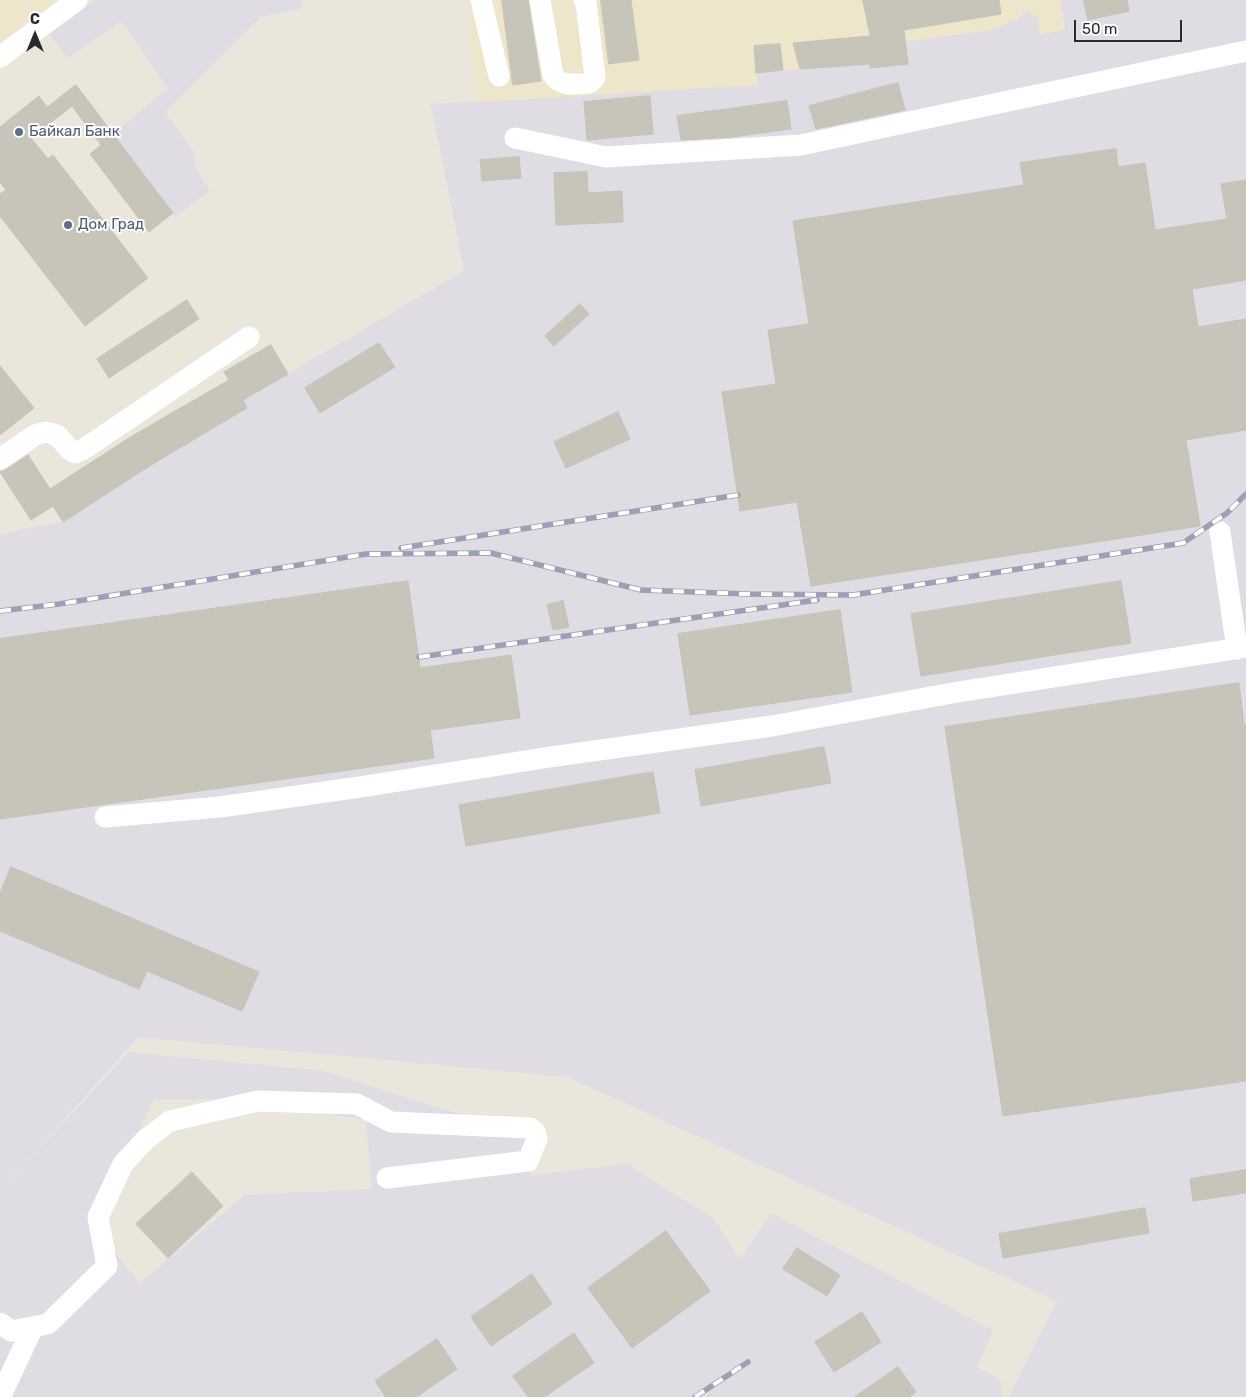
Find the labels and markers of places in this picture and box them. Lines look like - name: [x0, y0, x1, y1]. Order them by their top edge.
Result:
- place label: Байкал Банк: [29, 123, 120, 141]
- marker: Байкал Банк: [13, 126, 25, 138]
- place label: Дом Град: [78, 216, 144, 234]
- marker: Дом Град: [62, 219, 74, 231]

